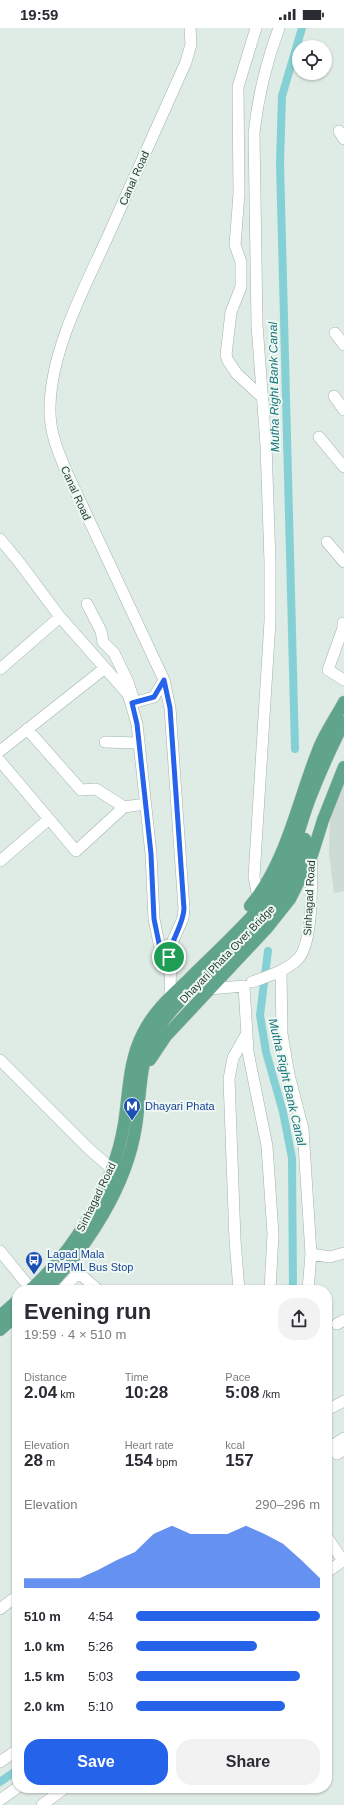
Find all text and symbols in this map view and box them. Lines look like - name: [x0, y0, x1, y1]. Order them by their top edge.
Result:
- text: 19:59: [20, 6, 58, 23]
- map controls: [292, 40, 332, 80]
- button: locate: [292, 40, 332, 80]
- street label: Canal Road: [117, 149, 151, 207]
- water label: Mutha Right Bank Canal: [266, 322, 282, 452]
- street label: Canal Road: [59, 464, 93, 522]
- street label: Sinhagad Road: [301, 860, 317, 936]
- street label: Dhayari Phata Over Bridge: [177, 903, 277, 1005]
- pin: [152, 940, 186, 974]
- icon: arrive: [158, 946, 180, 968]
- water label: Mutha Right Bank Canal: [266, 1017, 309, 1147]
- metro station icon: Dhayari Phata: [122, 1096, 142, 1121]
- place label: Dhayari Phata: [145, 1100, 216, 1112]
- street label: Sinhagad Road: [74, 1160, 118, 1234]
- place label: Lagad Mala PMPML Bus Stop: [47, 1248, 133, 1273]
- bus stop icon: Lagad Mala PMPML Bus Stop: [24, 1250, 44, 1275]
- button: share: [278, 1298, 320, 1340]
- text: Evening run: [24, 1299, 151, 1324]
- text: 19:59 · 4 × 510 m: [24, 1327, 126, 1342]
- text: Distance: [24, 1371, 67, 1383]
- text: Time: [125, 1371, 149, 1383]
- text: Pace: [225, 1371, 250, 1383]
- text: 2.04: [24, 1383, 57, 1402]
- text: 10:28: [125, 1383, 168, 1402]
- text: 5:08: [225, 1383, 259, 1402]
- text: km: [57, 1388, 75, 1400]
- text: /km: [259, 1388, 280, 1400]
- text: Elevation: [24, 1439, 69, 1451]
- text: Heart rate: [125, 1439, 174, 1451]
- text: kcal: [225, 1439, 245, 1451]
- text: 28: [24, 1451, 43, 1470]
- text: 154: [125, 1451, 153, 1470]
- text: 157: [225, 1451, 254, 1470]
- text: m: [43, 1456, 55, 1468]
- text: bpm: [153, 1456, 178, 1468]
- text: Elevation: [24, 1497, 77, 1512]
- text: 290–296 m: [255, 1497, 320, 1512]
- text: 510 m: [24, 1609, 61, 1624]
- text: 4:54: [88, 1609, 113, 1624]
- text: 1.0 km: [24, 1639, 64, 1654]
- text: 5:26: [88, 1639, 113, 1654]
- text: 1.5 km: [24, 1669, 64, 1684]
- text: 5:03: [88, 1669, 113, 1684]
- text: 2.0 km: [24, 1699, 64, 1714]
- text: 5:10: [88, 1699, 113, 1714]
- button: Save: [24, 1739, 168, 1785]
- button: Share: [176, 1739, 320, 1785]

